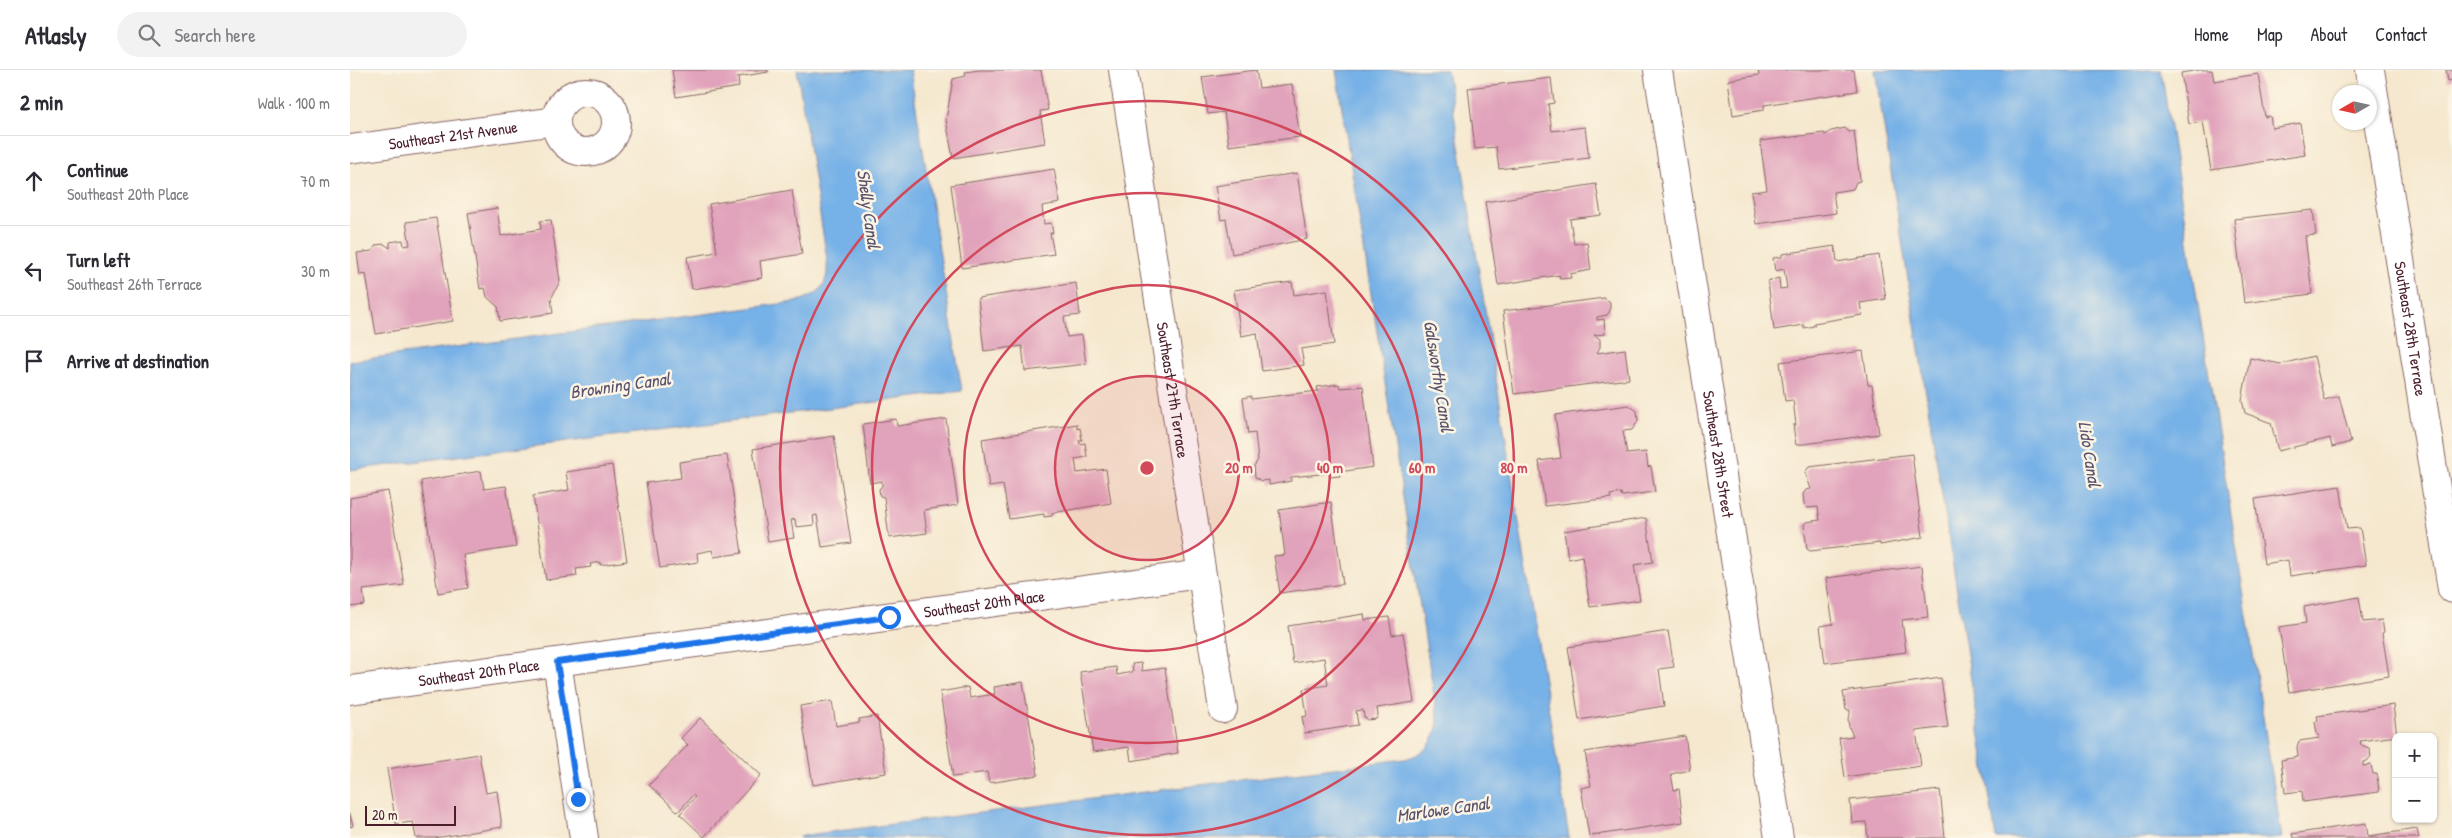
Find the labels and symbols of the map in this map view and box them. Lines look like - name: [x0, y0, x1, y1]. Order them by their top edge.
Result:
- north arrow: [2332, 85, 2377, 130]
- street label: Southeast 21st Avenue: [387, 115, 519, 155]
- water label: Shelly Canal: [851, 168, 887, 251]
- street label: Southeast 28th Terrace: [2389, 260, 2432, 398]
- water label: Galsworthy Canal: [1418, 319, 1460, 435]
- street label: Southeast 27th Terrace: [1152, 321, 1195, 460]
- water label: Browning Canal: [568, 365, 673, 404]
- street label: Southeast 28th Street: [1698, 389, 1739, 520]
- water label: Lido Canal: [2072, 419, 2108, 490]
- text: 20 m: [1225, 457, 1253, 478]
- text: 40 m: [1317, 457, 1343, 478]
- text: 60 m: [1409, 457, 1435, 478]
- text: 80 m: [1501, 457, 1527, 478]
- centre of rings: [1138, 459, 1156, 477]
- street label: Southeast 20th Place: [922, 584, 1047, 623]
- route start: [878, 606, 901, 629]
- street label: Southeast 20th Place: [417, 653, 541, 692]
- route end: [567, 788, 590, 811]
- water label: Marlowe Canal: [1395, 790, 1492, 828]
- scale bar: [365, 803, 456, 826]

